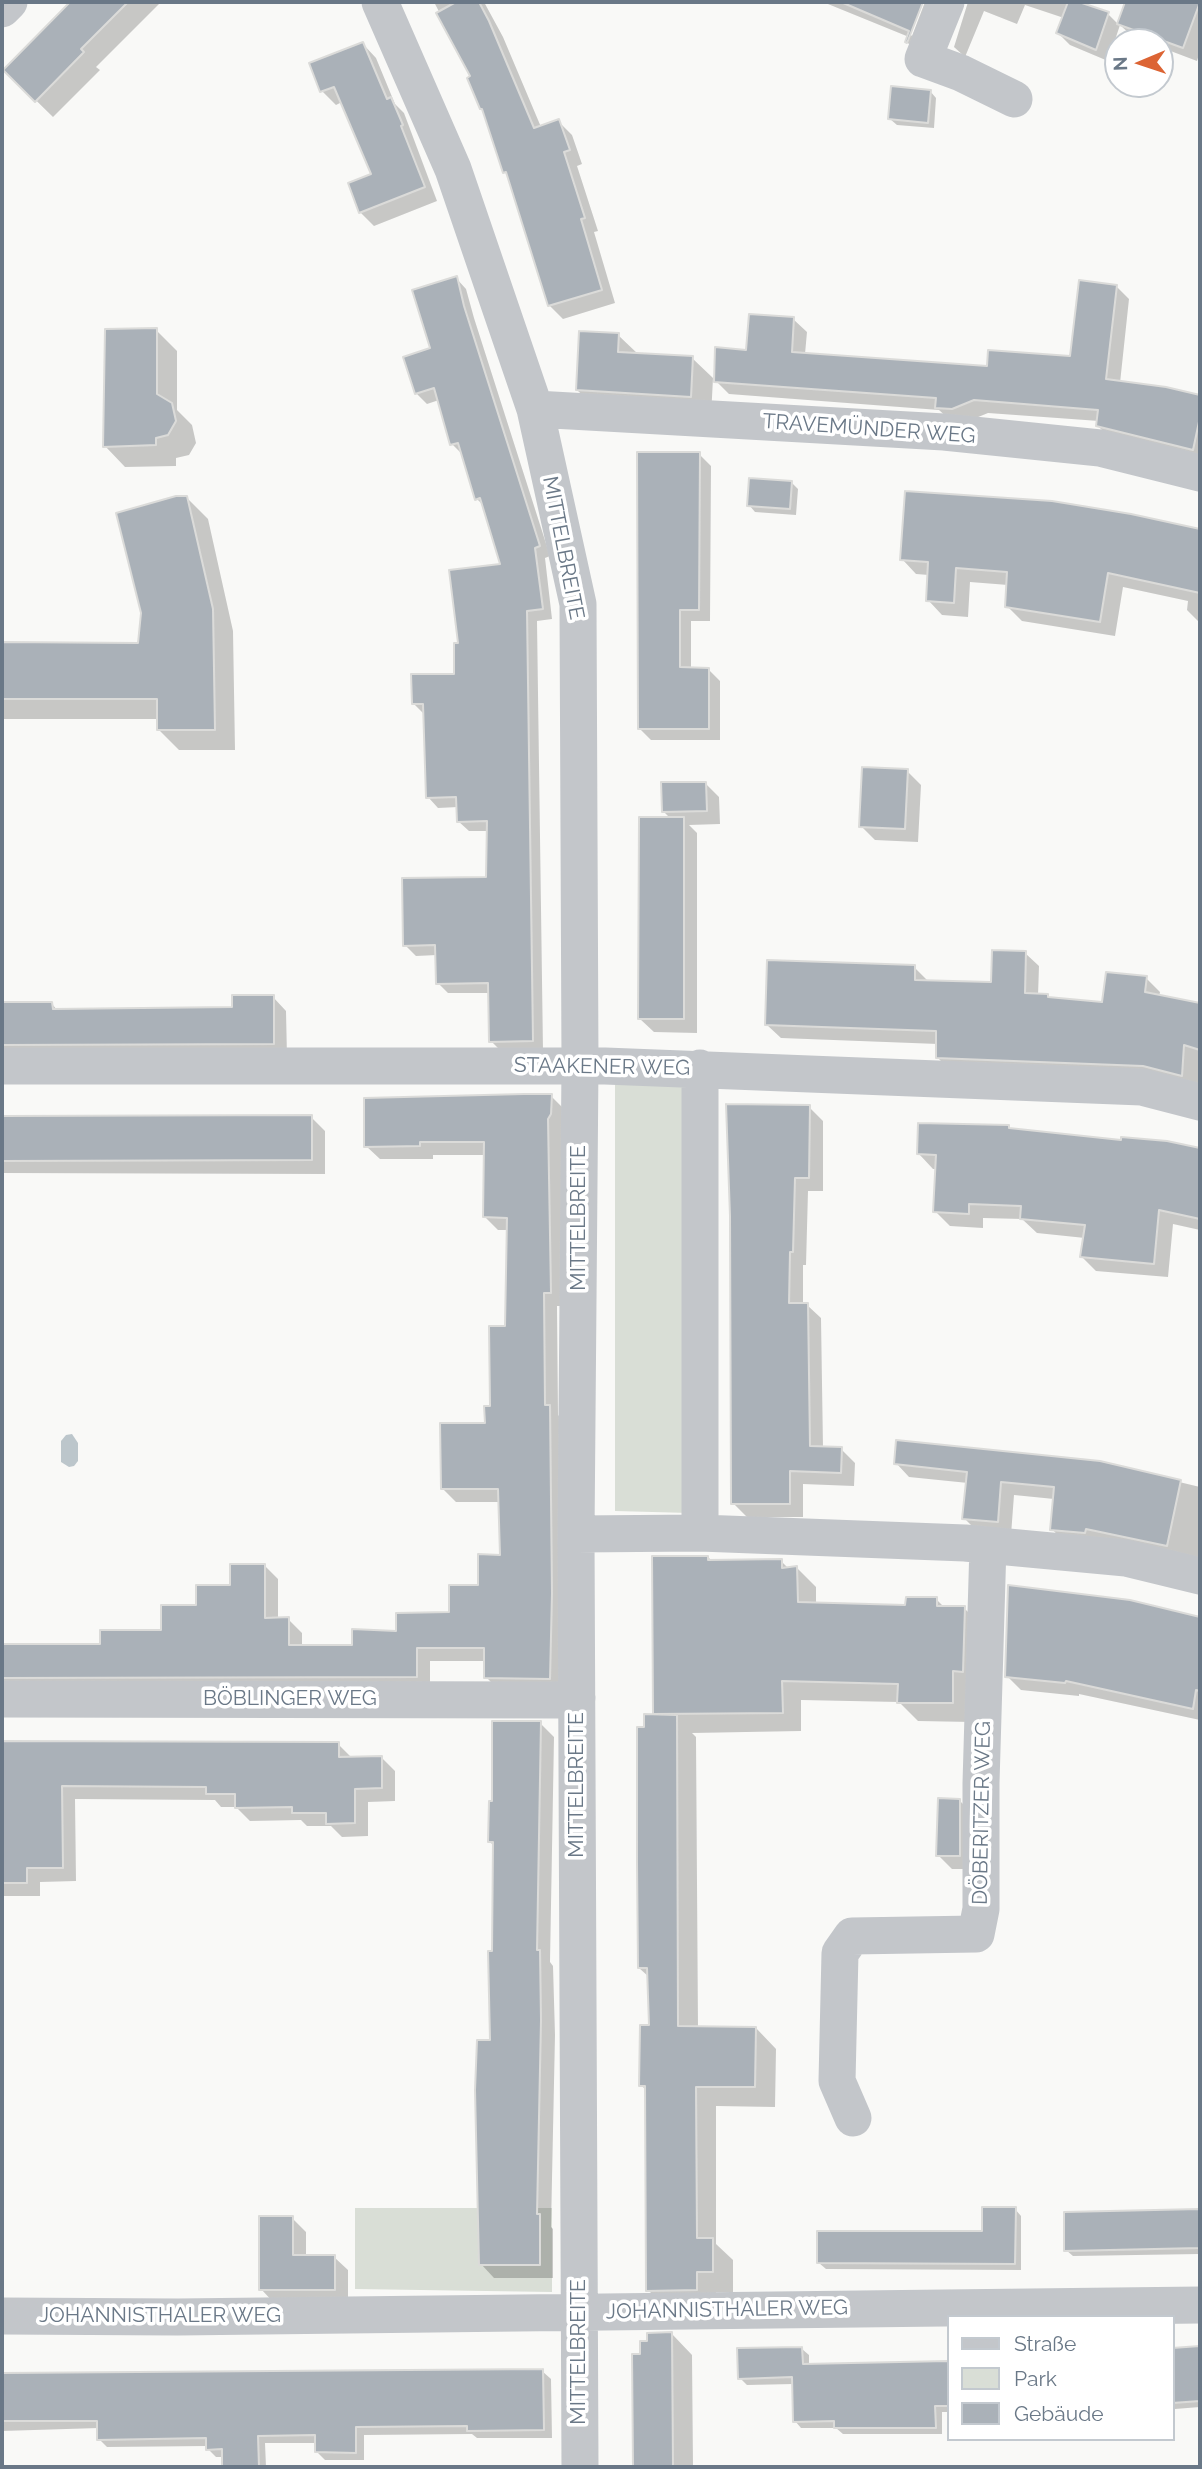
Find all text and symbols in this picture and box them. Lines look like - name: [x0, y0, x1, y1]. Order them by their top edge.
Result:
- north arrow: [1104, 28, 1174, 98]
- text: N: [1109, 56, 1131, 71]
- street label: TRAVEMÜNDER WEG: [762, 409, 976, 449]
- street label: MITTELBREITE: [537, 474, 589, 622]
- street label: STAAKENER WEG: [514, 1053, 690, 1081]
- street label: MITTELBREITE: [566, 1145, 592, 1291]
- street label: BÖBLINGER WEG: [203, 1686, 377, 1712]
- street label: MITTELBREITE: [564, 1712, 590, 1858]
- street label: DÖBERITZER WEG: [968, 1721, 996, 1905]
- street label: MITTELBREITE: [566, 2279, 592, 2425]
- street label: JOHANNISTHALER WEG: [606, 2295, 848, 2325]
- street label: JOHANNISTHALER WEG: [39, 2303, 281, 2329]
- legend: [946, 2315, 1174, 2441]
- text: Straße: [1014, 2331, 1076, 2356]
- text: Park: [1014, 2366, 1057, 2391]
- text: Gebäude: [1014, 2401, 1104, 2426]

